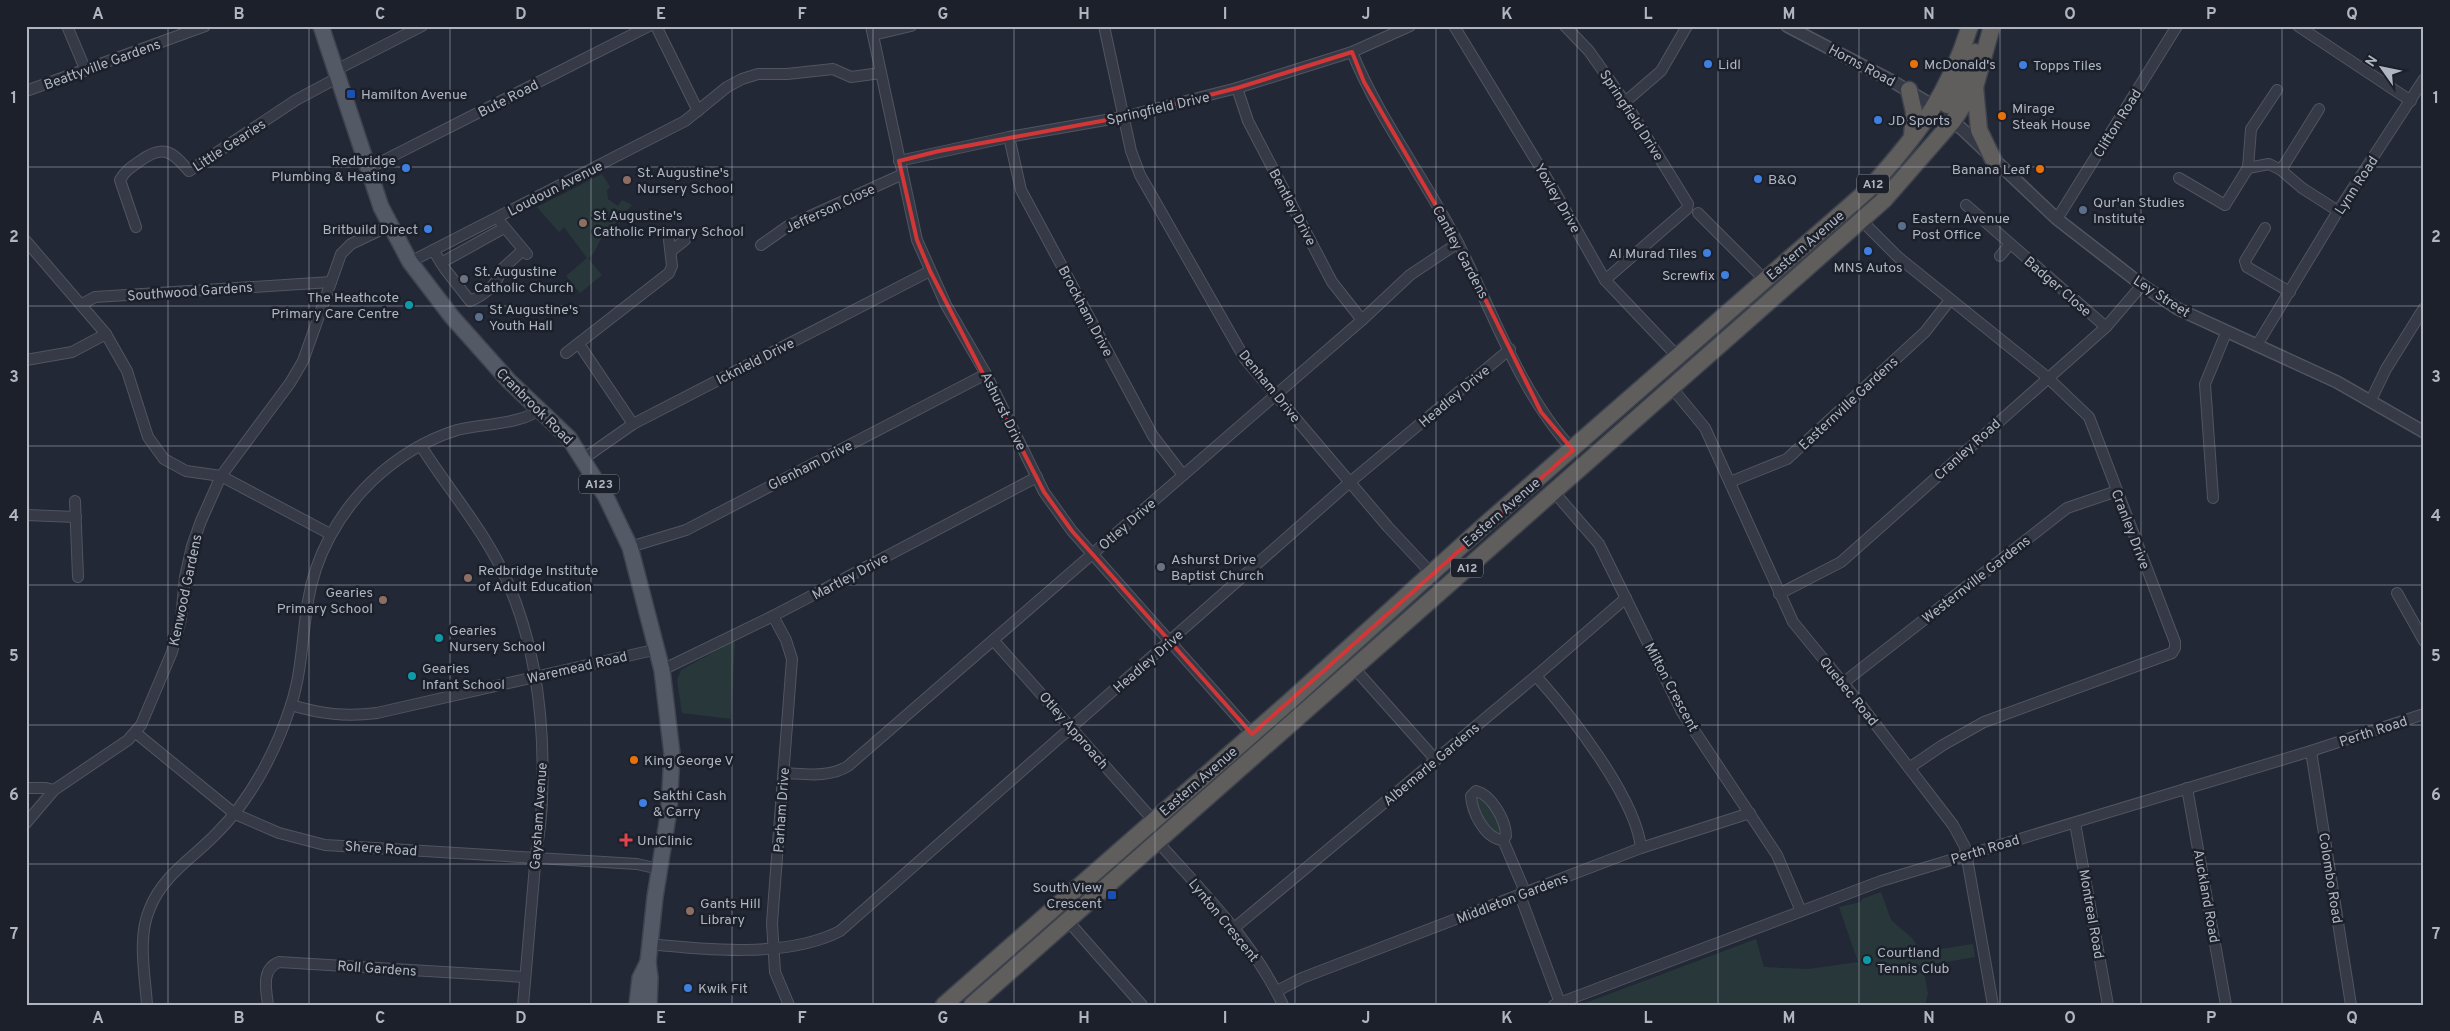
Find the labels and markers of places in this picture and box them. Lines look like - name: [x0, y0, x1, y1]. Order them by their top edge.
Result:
- place label: Lidl: [1718, 57, 1741, 74]
- place label: McDonald's: [1924, 57, 1996, 74]
- marker: Lidl: [1702, 58, 1714, 70]
- marker: McDonald's: [1908, 58, 1920, 70]
- place label: Topps Tiles: [2033, 58, 2102, 75]
- marker: Topps Tiles: [2017, 59, 2029, 71]
- place label: Hamilton Avenue: [361, 87, 467, 104]
- marker: Hamilton Avenue: [345, 88, 357, 100]
- place label: Mirage Steak House: [2012, 101, 2090, 134]
- marker: Mirage Steak House: [1996, 110, 2008, 122]
- place label: JD Sports: [1888, 113, 1950, 130]
- marker: JD Sports: [1872, 114, 1884, 126]
- place label: Redbridge Plumbing & Heating: [271, 153, 396, 186]
- marker: Redbridge Plumbing & Heating: [400, 162, 412, 174]
- place label: Banana Leaf: [1952, 162, 2030, 179]
- marker: Banana Leaf: [2034, 163, 2046, 175]
- place label: St. Augustine's Nursery School: [637, 165, 733, 198]
- place label: B&Q: [1768, 172, 1797, 189]
- marker: B&Q: [1752, 173, 1764, 185]
- marker: St. Augustine's Nursery School: [621, 174, 633, 186]
- place label: Qur'an Studies Institute: [2093, 195, 2185, 228]
- marker: Qur'an Studies Institute: [2077, 204, 2089, 216]
- place label: St Augustine's Catholic Primary School: [593, 208, 744, 241]
- place label: Eastern Avenue Post Office: [1912, 211, 2010, 244]
- marker: St Augustine's Catholic Primary School: [577, 217, 589, 229]
- marker: Eastern Avenue Post Office: [1896, 220, 1908, 232]
- place label: Britbuild Direct: [323, 222, 418, 239]
- marker: Britbuild Direct: [422, 223, 434, 235]
- marker: MNS Autos: [1862, 245, 1874, 257]
- place label: Al Murad Tiles: [1609, 246, 1697, 263]
- marker: Al Murad Tiles: [1701, 247, 1713, 259]
- place label: MNS Autos: [1834, 260, 1902, 277]
- place label: St. Augustine Catholic Church: [474, 264, 574, 297]
- place label: Screwfix: [1662, 268, 1715, 285]
- marker: Screwfix: [1719, 269, 1731, 281]
- marker: St. Augustine Catholic Church: [458, 273, 470, 285]
- place label: The Heathcote Primary Care Centre: [271, 290, 399, 323]
- marker: The Heathcote Primary Care Centre: [403, 299, 415, 311]
- place label: St Augustine's Youth Hall: [489, 302, 578, 335]
- marker: St Augustine's Youth Hall: [473, 311, 485, 323]
- place label: Ashurst Drive Baptist Church: [1171, 552, 1264, 585]
- marker: Ashurst Drive Baptist Church: [1155, 561, 1167, 573]
- place label: Redbridge Institute of Adult Education: [478, 563, 598, 596]
- marker: Redbridge Institute of Adult Education: [462, 572, 474, 584]
- place label: Gearies Primary School: [277, 585, 373, 618]
- marker: Gearies Primary School: [377, 594, 389, 606]
- place label: Gearies Nursery School: [449, 623, 545, 656]
- marker: Gearies Nursery School: [433, 632, 445, 644]
- place label: Gearies Infant School: [422, 661, 505, 694]
- marker: Gearies Infant School: [406, 670, 418, 682]
- place label: King George V: [644, 753, 734, 770]
- marker: King George V: [628, 754, 640, 766]
- place label: Sakthi Cash & Carry: [653, 788, 727, 821]
- marker: Sakthi Cash & Carry: [637, 797, 649, 809]
- marker: UniClinic: [619, 833, 633, 847]
- place label: UniClinic: [637, 833, 693, 850]
- place label: South View Crescent: [1032, 880, 1102, 913]
- marker: South View Crescent: [1106, 889, 1118, 901]
- place label: Gants Hill Library: [700, 896, 761, 929]
- marker: Gants Hill Library: [684, 905, 696, 917]
- place label: Courtland Tennis Club: [1877, 945, 1950, 978]
- marker: Courtland Tennis Club: [1861, 954, 1873, 966]
- place label: Kwik Fit: [698, 981, 748, 998]
- marker: Kwik Fit: [682, 982, 694, 994]

